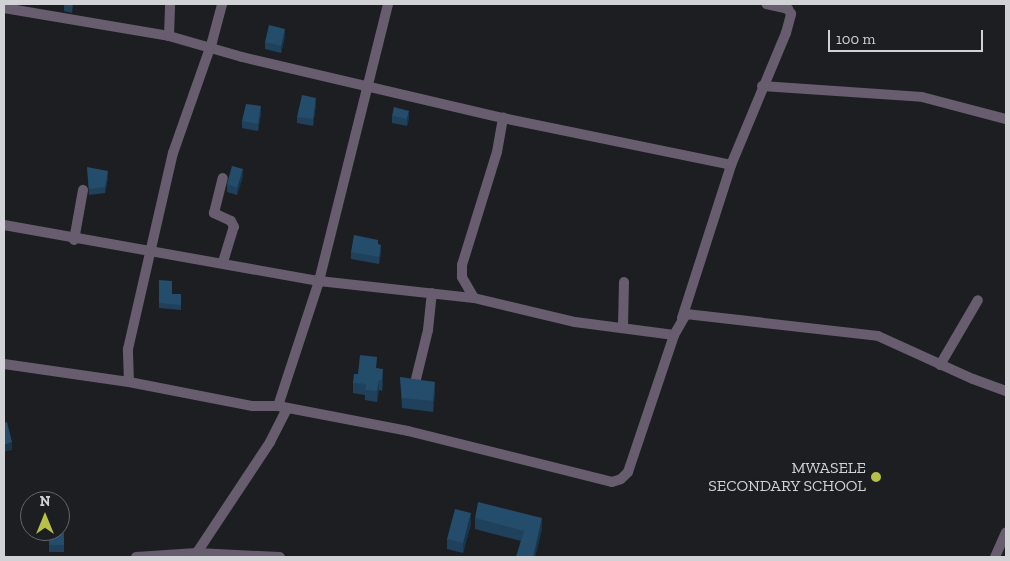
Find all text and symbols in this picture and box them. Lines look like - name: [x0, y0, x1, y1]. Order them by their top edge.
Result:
- scale bar: [830, 20, 985, 52]
- text: 100 m: [836, 30, 875, 48]
- place label: MWASELE SECONDARY SCHOOL: [708, 458, 866, 496]
- marker: MWASELE SECONDARY SCHOOL: [870, 471, 882, 483]
- north arrow: [20, 491, 70, 541]
- text: N: [40, 493, 50, 510]

